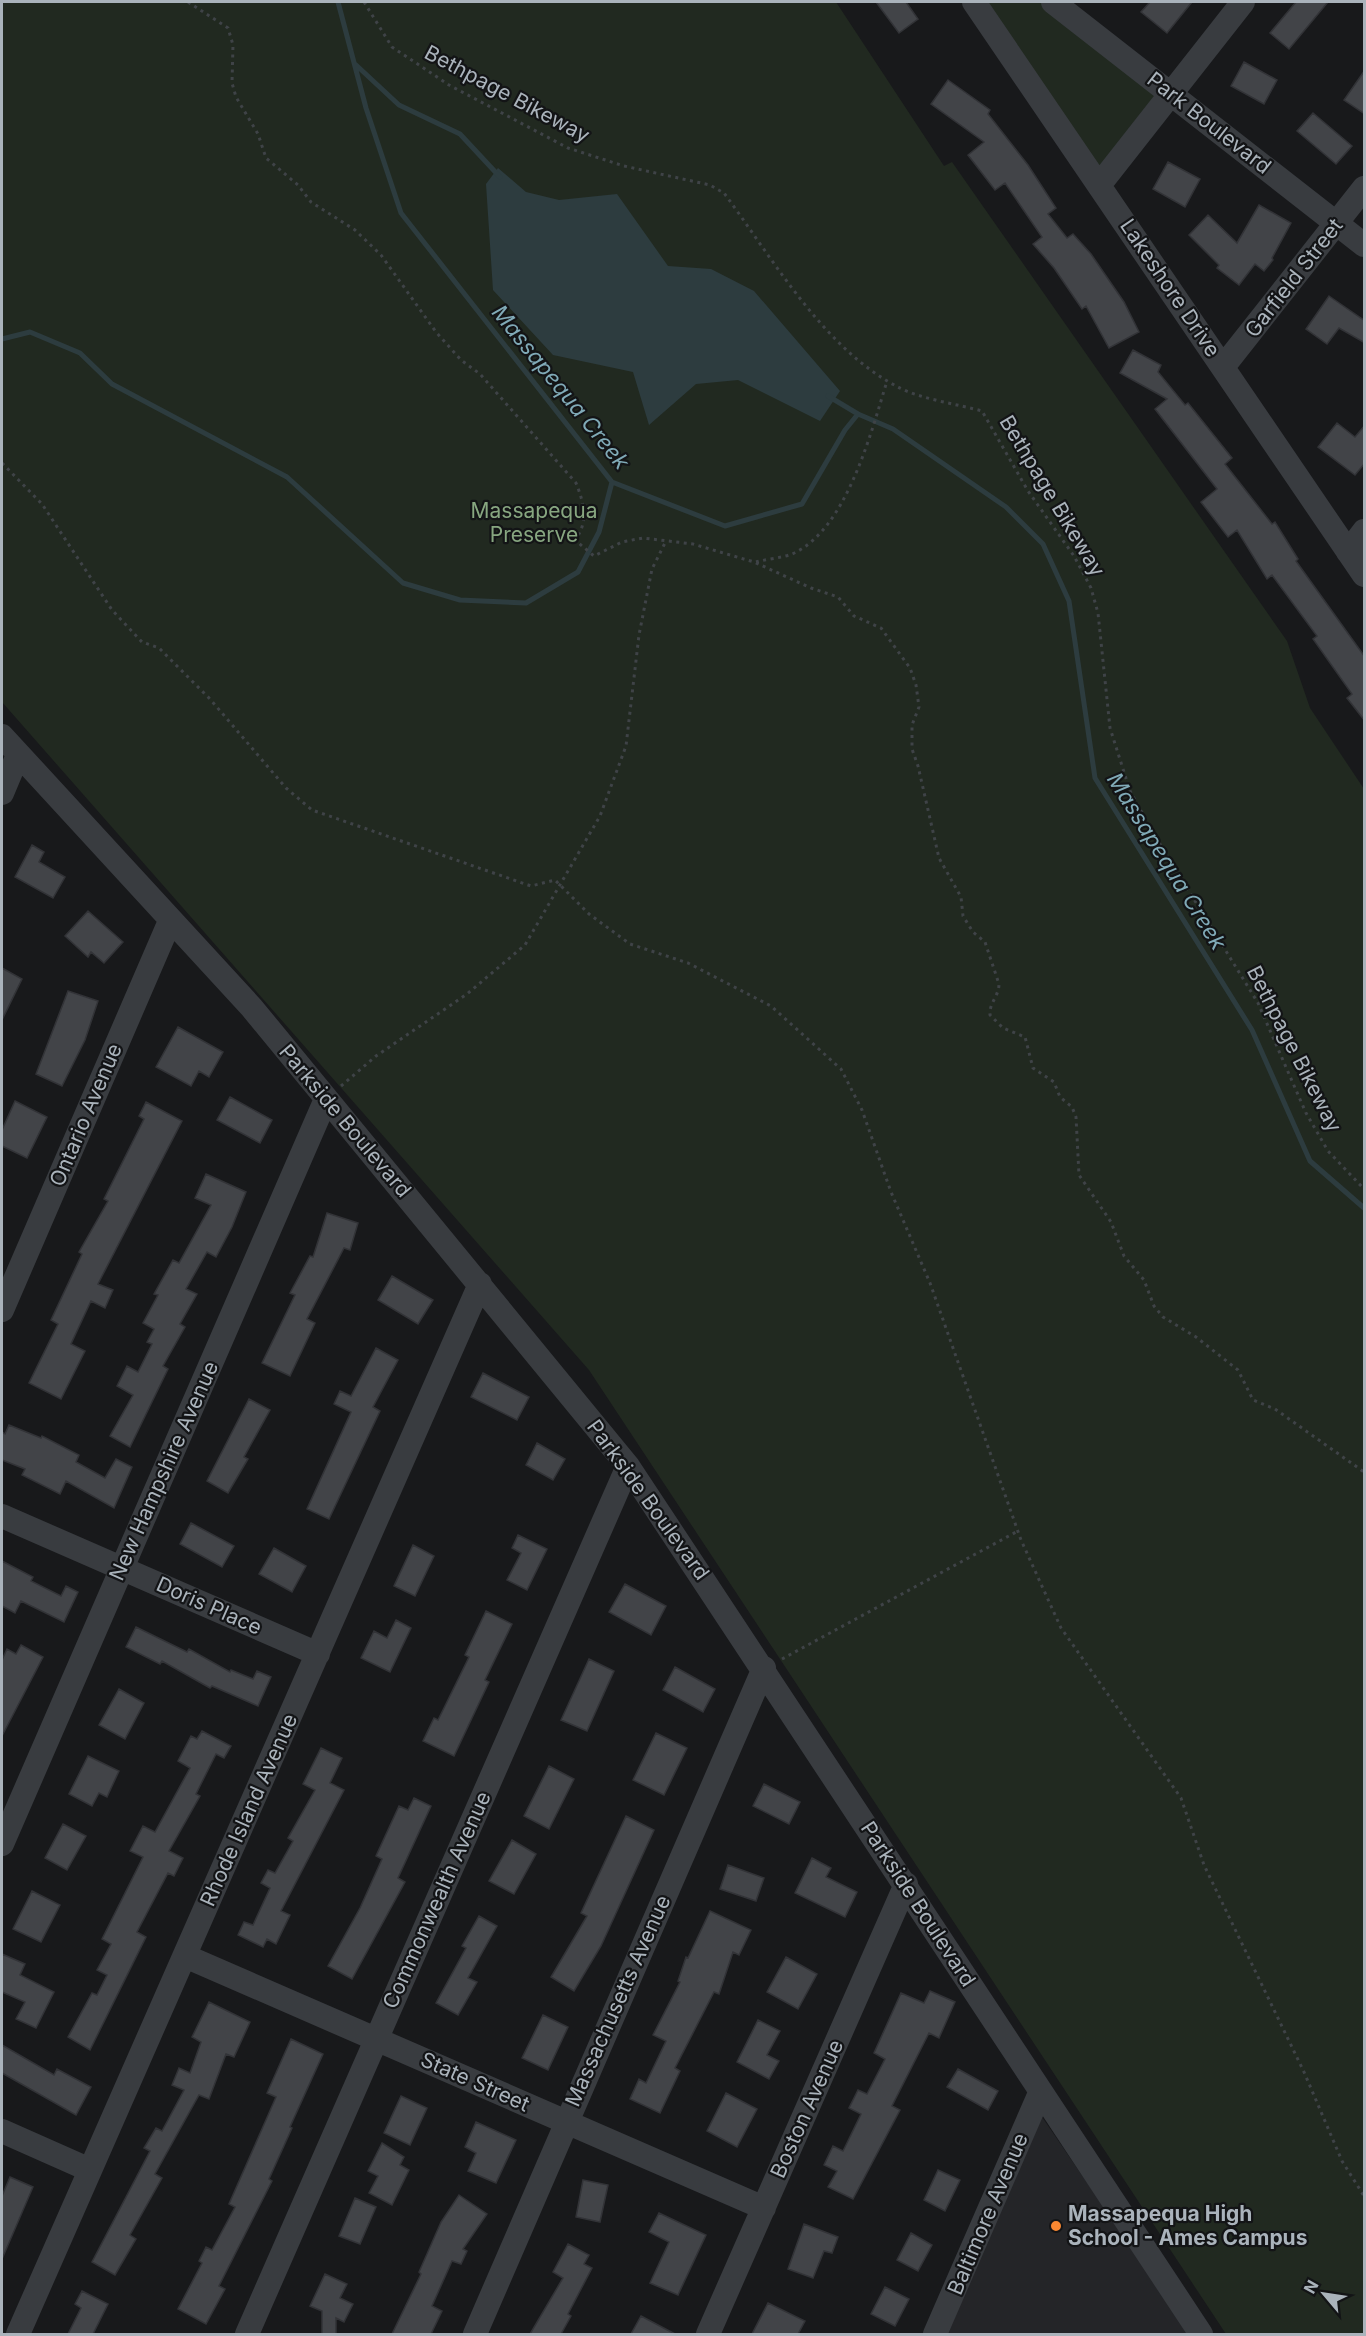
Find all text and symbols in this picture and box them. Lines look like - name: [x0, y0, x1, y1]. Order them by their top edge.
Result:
- street label: Bethpage Bikeway: [420, 39, 594, 148]
- street label: Park Boulevard: [1142, 66, 1276, 179]
- street label: Garfield Street: [1239, 213, 1348, 342]
- street label: Lakeshore Drive: [1115, 214, 1226, 361]
- water label: Massapequa Creek: [487, 300, 636, 475]
- street label: Bethpage Bikeway: [994, 411, 1110, 581]
- park label: Massapequa Preserve: [471, 498, 597, 547]
- water label: Massapequa Creek: [1102, 768, 1233, 955]
- street label: Bethpage Bikeway: [1242, 961, 1347, 1136]
- street label: Parkside Boulevard: [274, 1039, 417, 1202]
- street label: Ontario Avenue: [44, 1040, 127, 1190]
- street label: New Hampshire Avenue: [104, 1357, 223, 1584]
- street label: Parkside Boulevard: [582, 1415, 715, 1585]
- street label: Doris Place: [153, 1571, 266, 1640]
- street label: Rhode Island Avenue: [195, 1710, 302, 1910]
- street label: Commonwealth Avenue: [377, 1787, 496, 2012]
- street label: Parkside Boulevard: [856, 1817, 981, 1991]
- street label: Massachusetts Avenue: [560, 1891, 675, 2110]
- street label: Boston Avenue: [765, 2036, 848, 2182]
- street label: State Street: [417, 2046, 534, 2117]
- street label: Baltimore Avenue: [942, 2129, 1033, 2298]
- place label: Massapequa High School - Ames Campus: [1068, 2201, 1307, 2250]
- marker: Massapequa High School - Ames Campus: [1049, 2219, 1063, 2233]
- north arrow: [1294, 2264, 1354, 2324]
- text: N: [1299, 2277, 1323, 2297]

